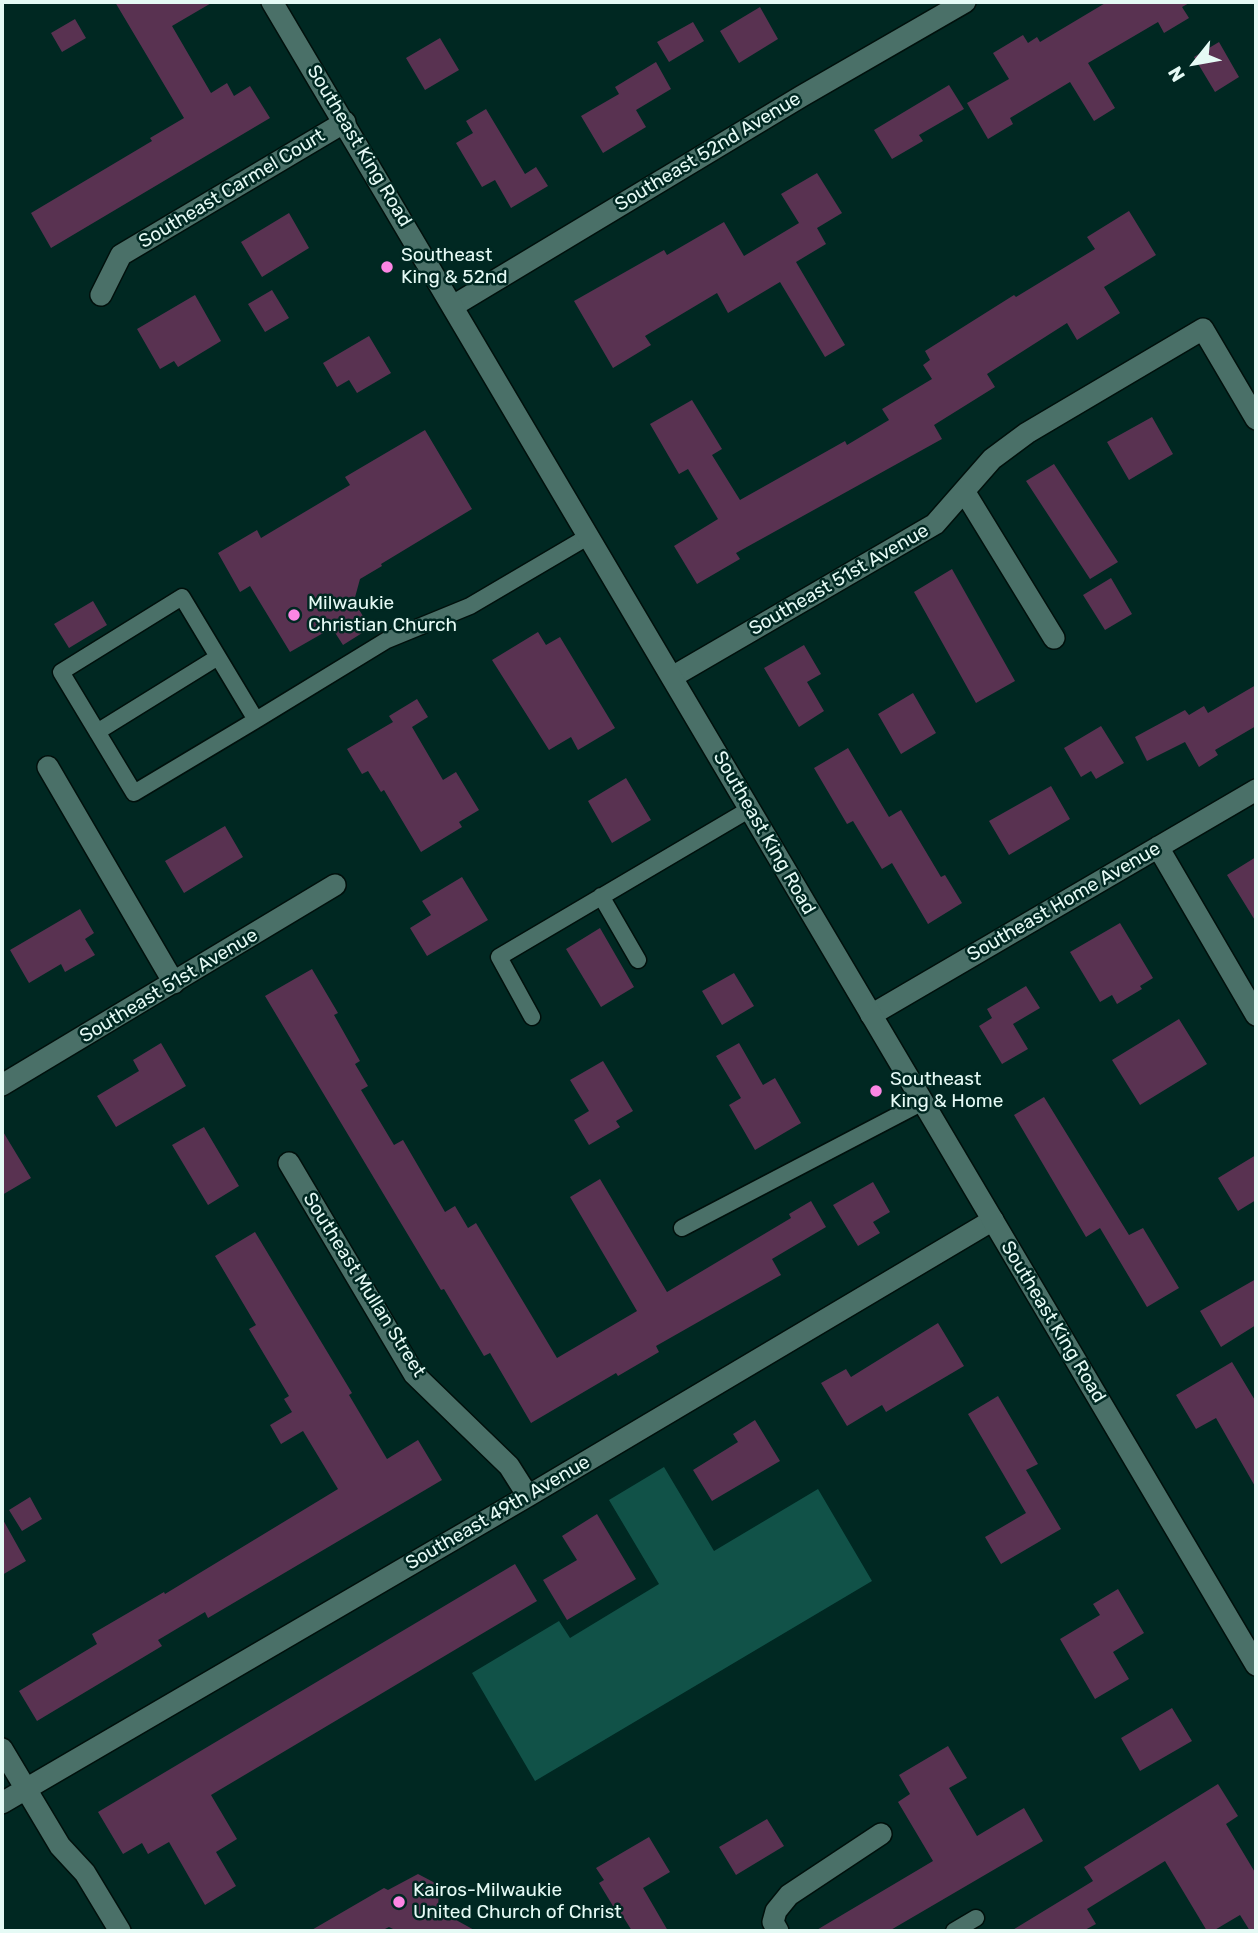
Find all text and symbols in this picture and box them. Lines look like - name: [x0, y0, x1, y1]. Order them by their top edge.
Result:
- north arrow: [1160, 28, 1230, 98]
- street label: Southeast King Road: [302, 61, 416, 231]
- text: N: [1163, 62, 1190, 86]
- street label: Southeast 52nd Avenue: [611, 88, 805, 216]
- street label: Southeast Carmel Court: [135, 124, 329, 254]
- place label: Southeast King & 52nd: [401, 245, 508, 289]
- marker: Southeast King & 52nd: [379, 259, 395, 275]
- street label: Southeast 51st Avenue: [745, 519, 933, 641]
- place label: Milwaukie Christian Church: [308, 593, 457, 637]
- marker: Milwaukie Christian Church: [286, 607, 302, 623]
- street label: Southeast King Road: [708, 747, 820, 919]
- street label: Southeast Home Avenue: [963, 837, 1165, 967]
- street label: Southeast 51st Avenue: [76, 924, 262, 1048]
- place label: Southeast King & Home: [890, 1069, 1003, 1113]
- marker: Southeast King & Home: [868, 1083, 884, 1099]
- street label: Southeast Mullan Street: [298, 1188, 430, 1382]
- street label: Southeast King Road: [996, 1237, 1110, 1407]
- street label: Southeast 49th Avenue: [402, 1451, 594, 1575]
- place label: Kairos-Milwaukie United Church of Christ: [413, 1880, 622, 1924]
- marker: Kairos-Milwaukie United Church of Christ: [391, 1894, 407, 1910]

